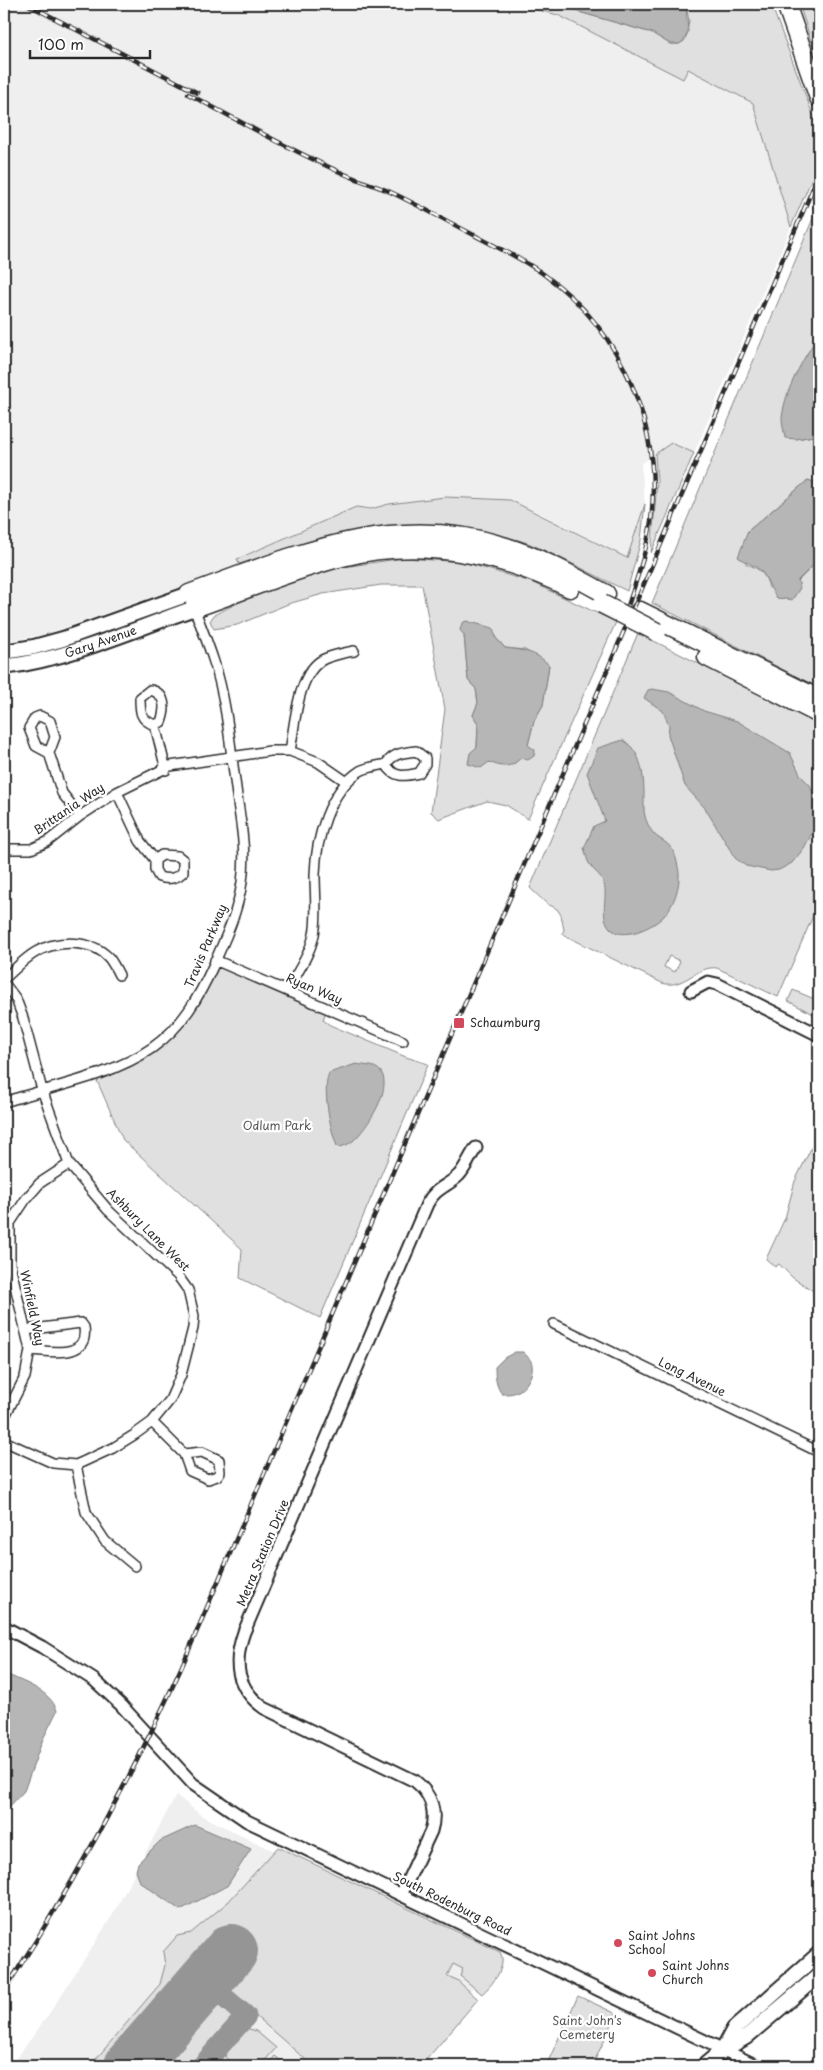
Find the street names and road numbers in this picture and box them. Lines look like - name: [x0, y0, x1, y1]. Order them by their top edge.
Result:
- street label: Gary Avenue: [62, 620, 139, 662]
- street label: Brittania Way: [29, 778, 108, 839]
- street label: Travis Parkway: [179, 901, 231, 990]
- street label: Ryan Way: [283, 968, 346, 1008]
- street label: Ashbury Lane West: [103, 1184, 195, 1275]
- street label: Winfield Way: [16, 1268, 50, 1347]
- street label: Long Avenue: [656, 1352, 729, 1400]
- street label: Metra Station Drive: [231, 1496, 293, 1609]
- street label: South Rodenburg Road: [390, 1867, 515, 1940]

